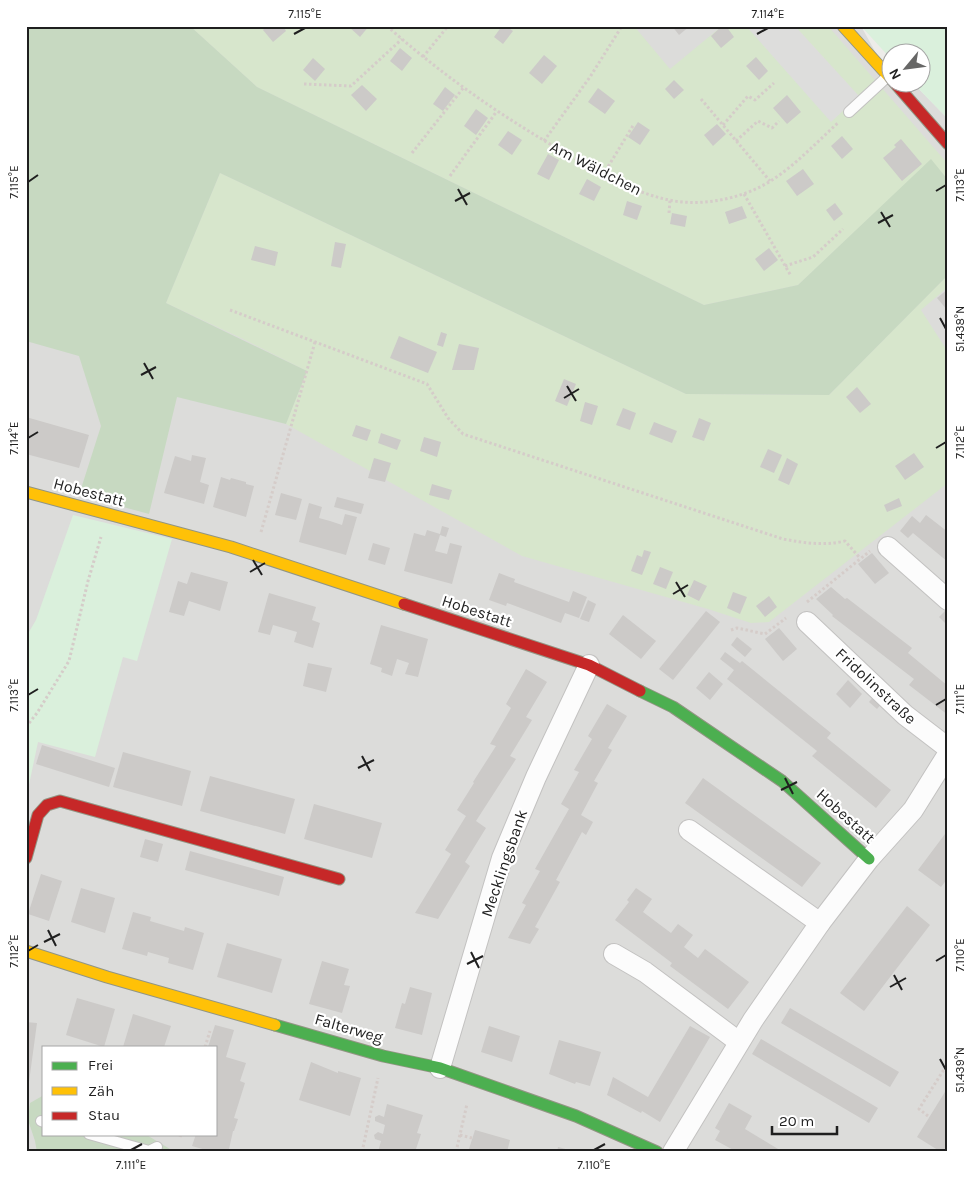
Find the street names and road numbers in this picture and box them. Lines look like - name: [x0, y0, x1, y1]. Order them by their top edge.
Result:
- street label: Am Wäldchen: [547, 137, 645, 199]
- street label: Hobestatt: [52, 473, 126, 511]
- street label: Hobestatt: [440, 591, 514, 631]
- street label: Fridolinstraße: [832, 644, 920, 728]
- street label: Hobestatt: [813, 785, 879, 847]
- street label: Mecklingsbank: [477, 807, 531, 919]
- street label: Falterweg: [313, 1009, 385, 1047]

